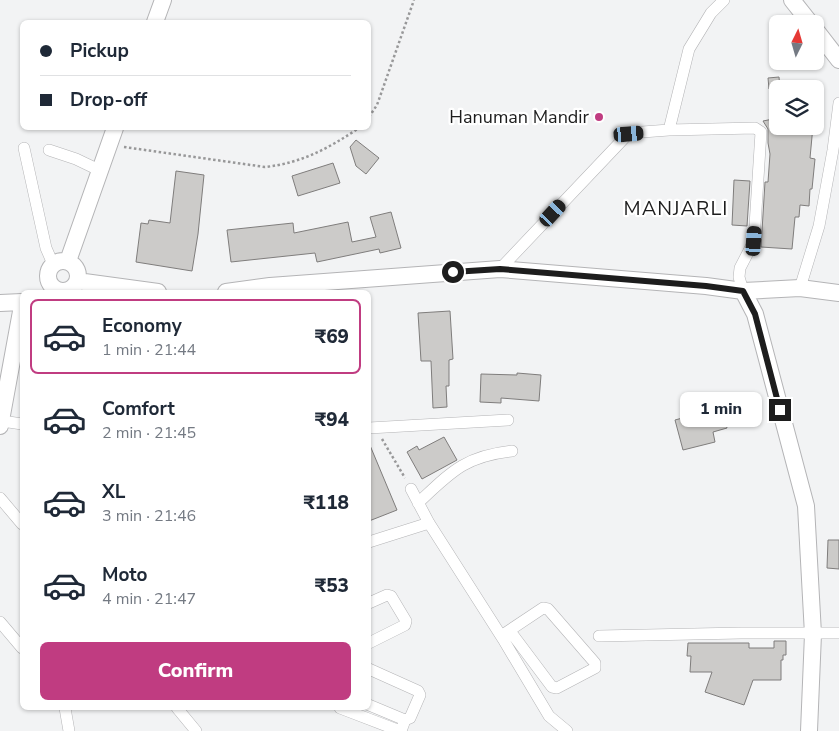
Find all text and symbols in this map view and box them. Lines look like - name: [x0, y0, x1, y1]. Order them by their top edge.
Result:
- north arrow: [769, 15, 824, 70]
- map controls: [769, 15, 824, 135]
- text: Pickup: [70, 38, 129, 64]
- button: layers: [769, 80, 824, 135]
- text: Drop-off: [70, 87, 147, 113]
- place label: Hanuman Mandir: [449, 105, 590, 129]
- marker: Hanuman Mandir: [593, 111, 605, 123]
- car: [613, 125, 644, 143]
- district label: MANJARLI: [624, 195, 728, 222]
- car: [537, 197, 568, 229]
- car: [745, 226, 762, 256]
- route start: [442, 261, 464, 283]
- text: Economy: [102, 313, 182, 339]
- icon: car: [42, 314, 87, 359]
- text: ₹69: [315, 324, 349, 350]
- text: 1 min · 21:44: [102, 339, 196, 361]
- callout: 1 min: [680, 392, 762, 428]
- text: Comfort: [102, 396, 175, 422]
- icon: car: [42, 397, 87, 442]
- text: 1 min: [700, 398, 742, 420]
- route end: [769, 399, 791, 421]
- text: ₹94: [315, 407, 349, 433]
- text: 2 min · 21:45: [102, 422, 196, 444]
- text: XL: [102, 479, 125, 505]
- icon: car: [42, 480, 87, 525]
- text: ₹118: [303, 490, 349, 516]
- text: 3 min · 21:46: [102, 505, 196, 527]
- text: Moto: [102, 562, 148, 588]
- icon: car: [42, 563, 87, 608]
- text: ₹53: [315, 573, 349, 599]
- text: 4 min · 21:47: [102, 588, 196, 610]
- button: Confirm: [40, 642, 351, 700]

